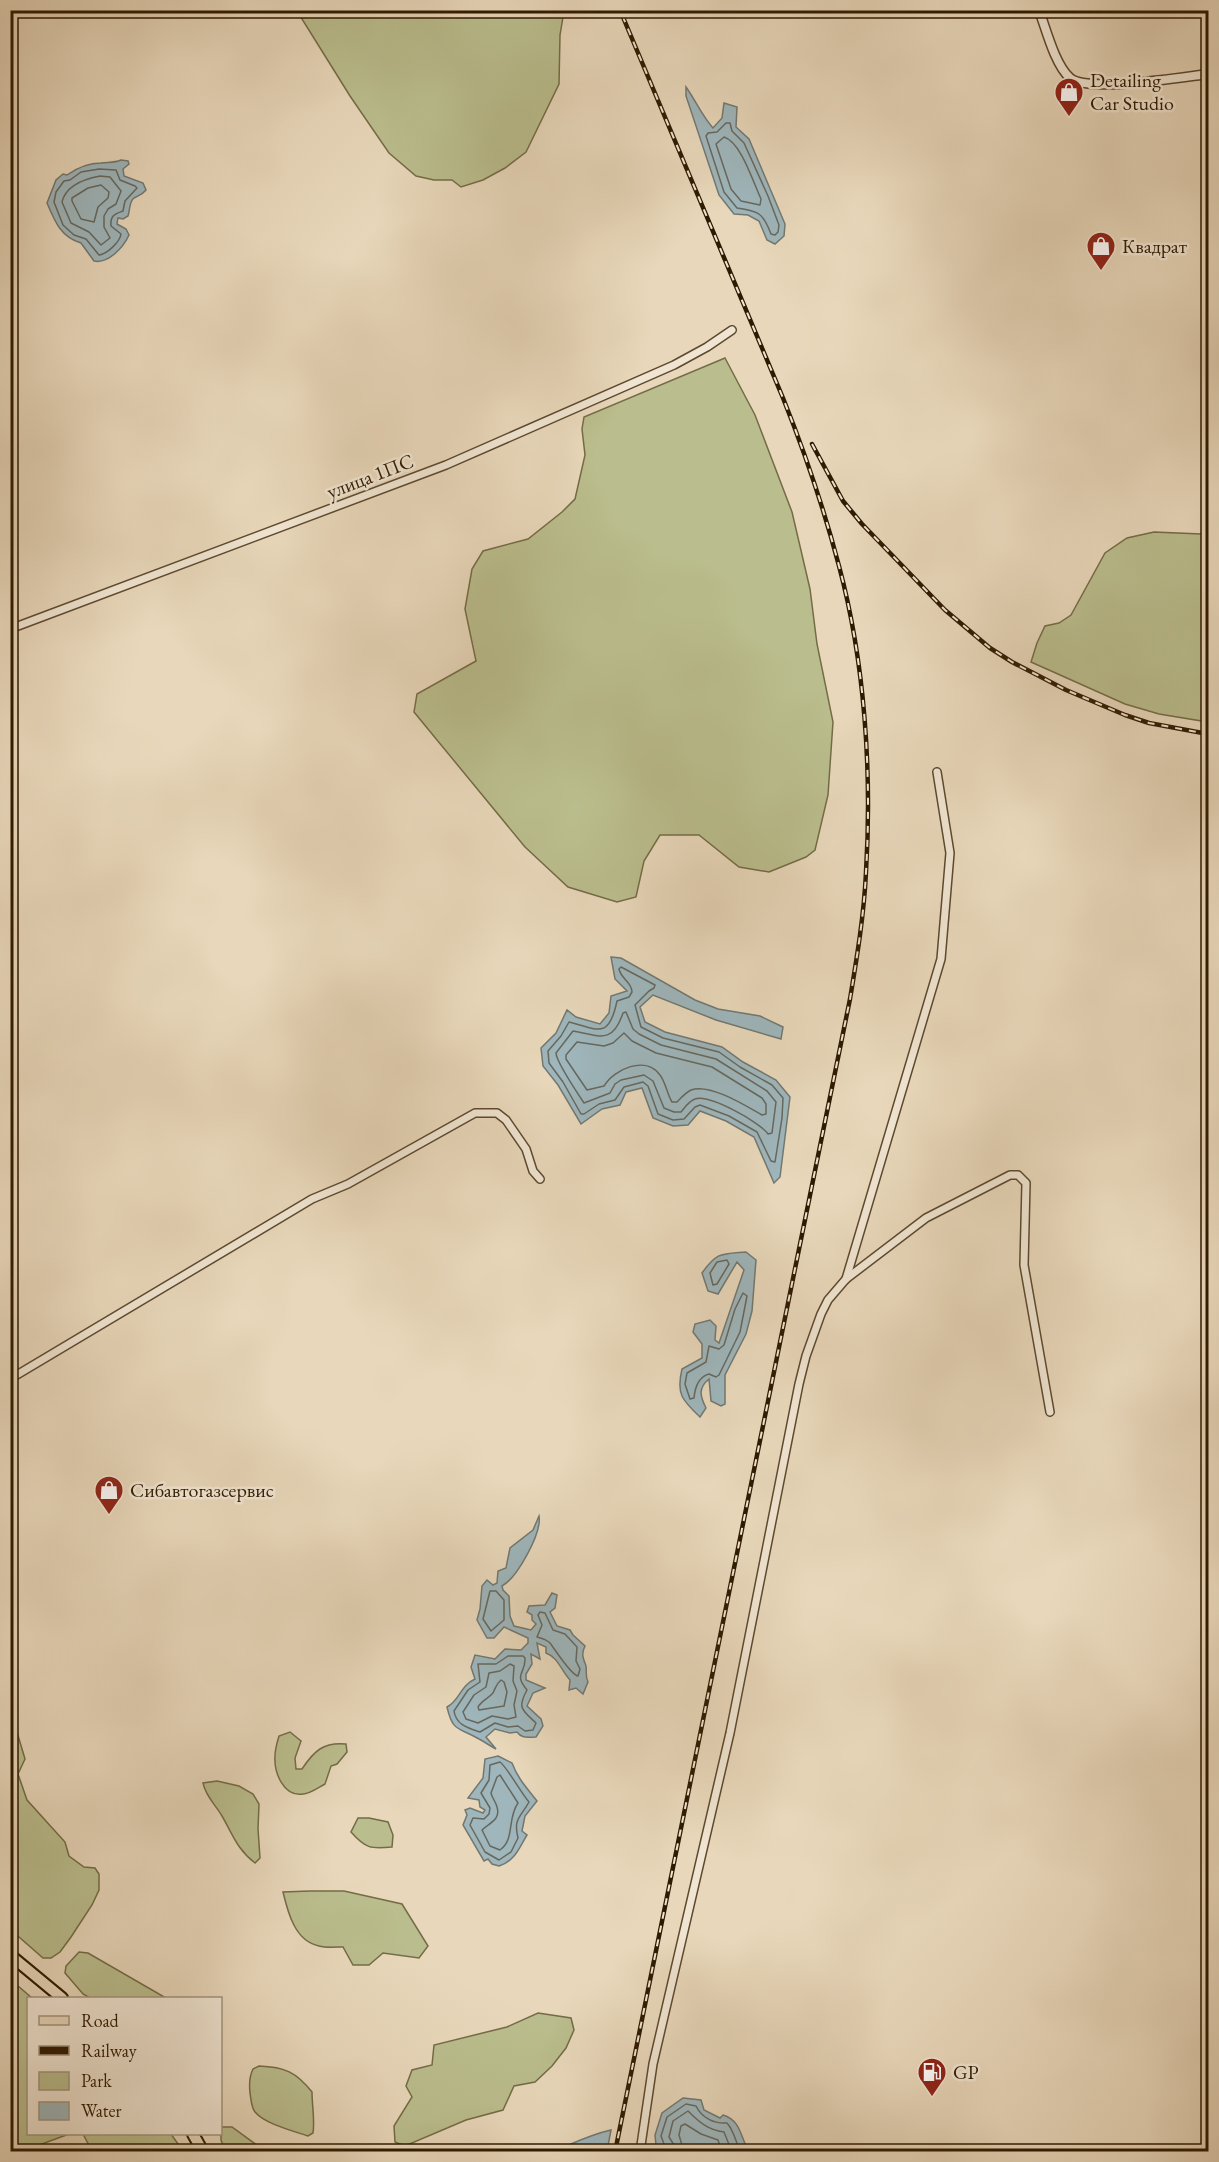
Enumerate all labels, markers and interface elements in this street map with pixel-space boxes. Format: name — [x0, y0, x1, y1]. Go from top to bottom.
place label: Detailing Car Studio — [1090, 67, 1174, 116]
shop icon: Detailing Car Studio — [1053, 76, 1085, 118]
shop icon: Квадрат — [1085, 230, 1117, 272]
place label: Квадрат — [1122, 233, 1187, 259]
street label: улица 1ПС — [323, 448, 417, 504]
shop icon: Сибавтогазсервис — [93, 1474, 125, 1516]
place label: Сибавтогазсервис — [130, 1477, 274, 1503]
legend — [27, 1997, 222, 2135]
text: Road — [81, 2009, 120, 2032]
text: Railway — [81, 2039, 137, 2062]
fuel station icon: GP — [916, 2056, 948, 2098]
place label: GP — [953, 2059, 979, 2085]
text: Park — [81, 2069, 112, 2092]
text: Water — [81, 2099, 122, 2122]

